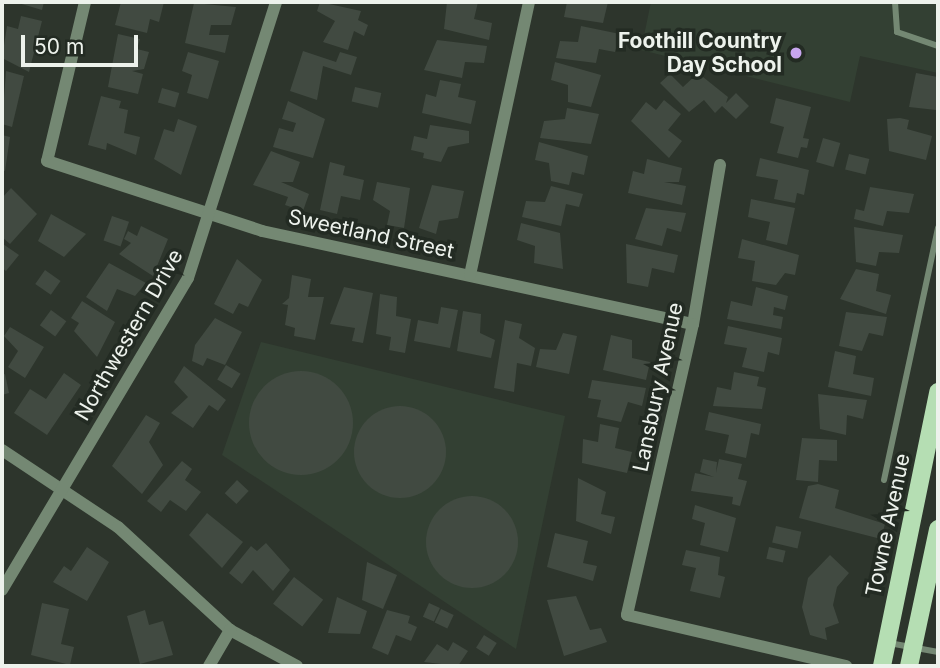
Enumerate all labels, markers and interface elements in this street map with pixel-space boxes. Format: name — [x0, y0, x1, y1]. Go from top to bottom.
scale bar — [24, 21, 142, 65]
place label: Foothill Country Day School — [618, 28, 782, 78]
text: 50 m — [34, 34, 84, 59]
marker: Foothill Country Day School — [788, 45, 804, 61]
street label: Sweetland Street — [286, 204, 456, 264]
street label: Northwestern Drive — [70, 245, 188, 425]
street label: Lansbury Avenue — [628, 300, 688, 474]
street label: Towne Avenue — [861, 451, 915, 599]

